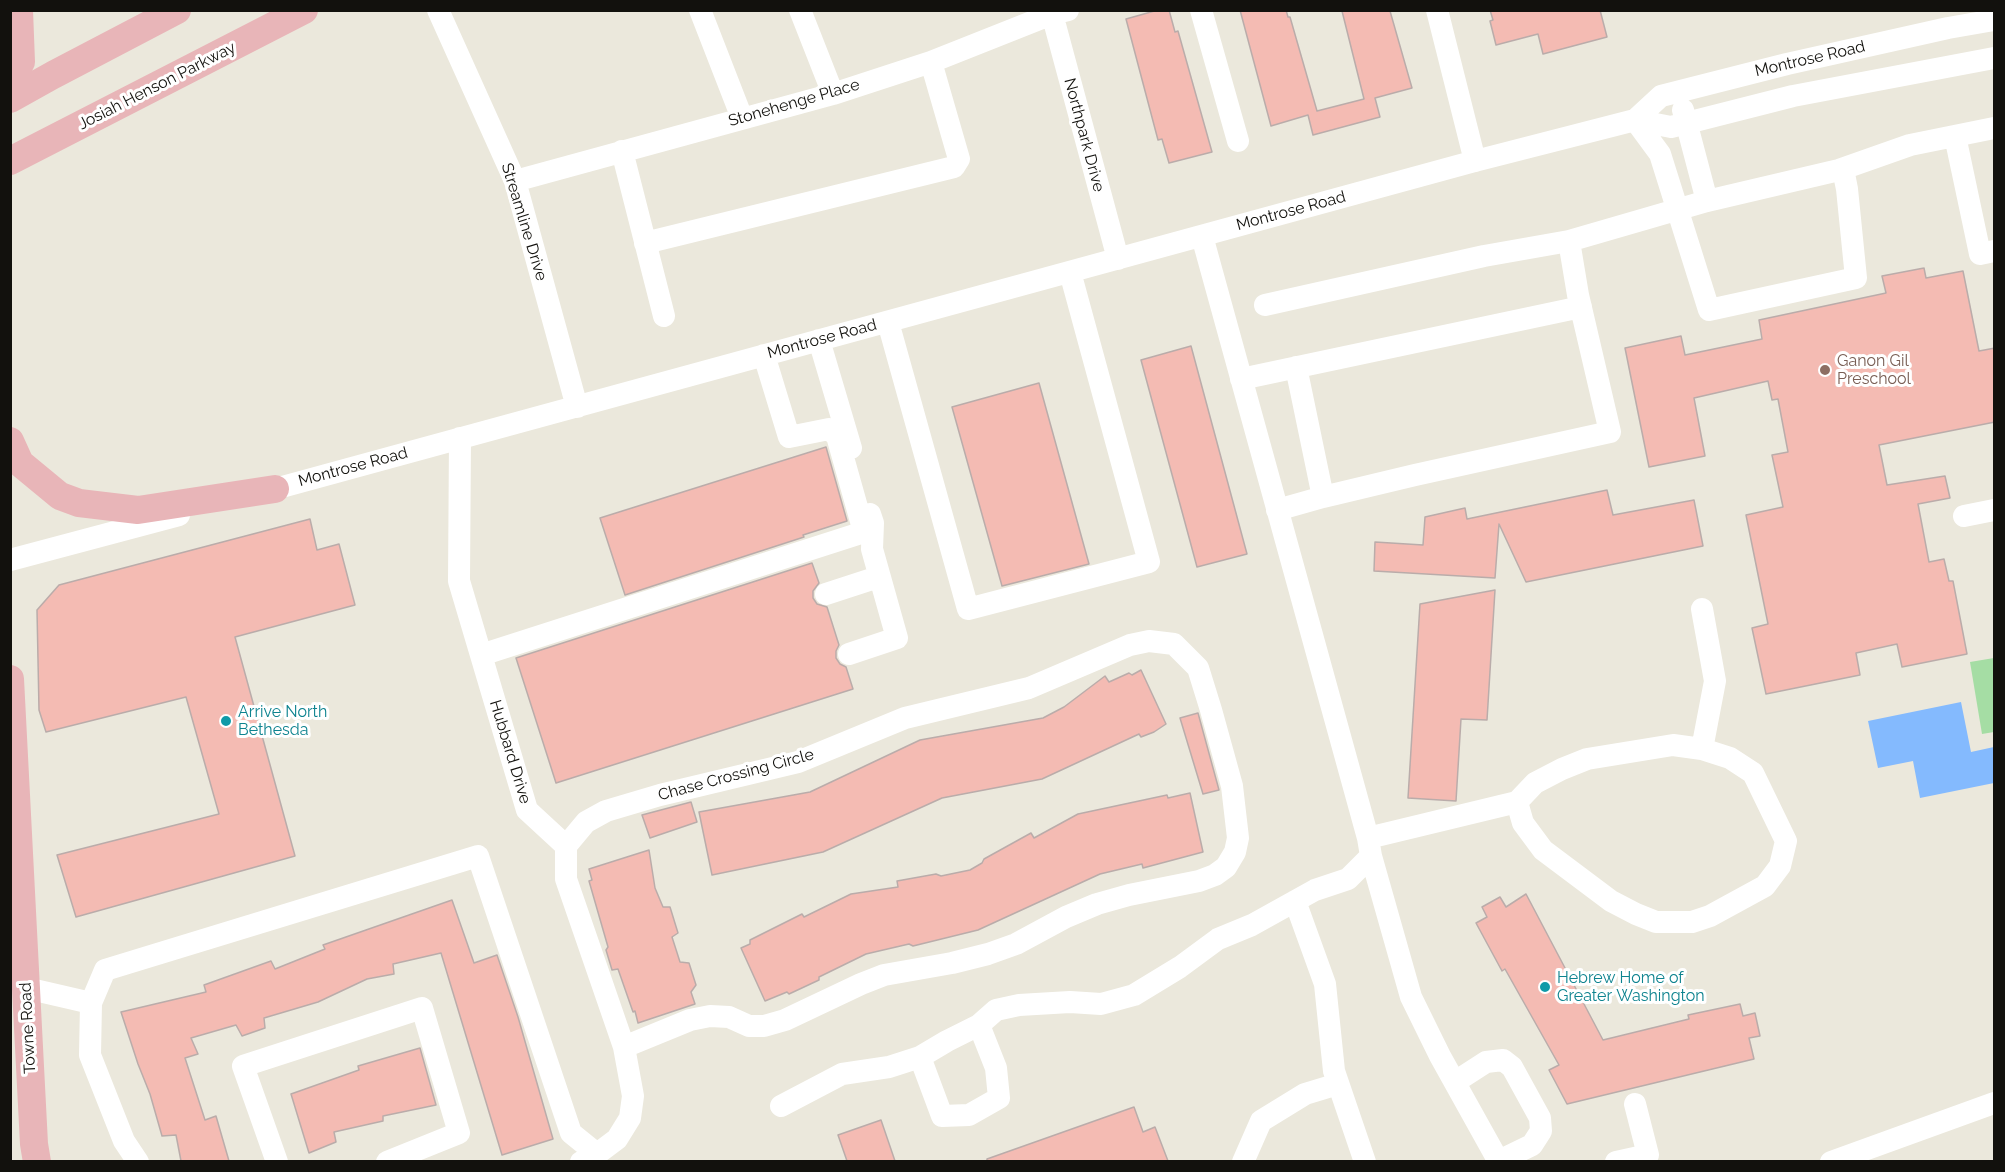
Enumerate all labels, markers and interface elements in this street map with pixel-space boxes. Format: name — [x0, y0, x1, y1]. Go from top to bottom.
street label: Montrose Road — [1753, 37, 1867, 81]
street label: Josiah Henson Parkway — [75, 38, 239, 134]
street label: Stonehenge Place — [726, 75, 862, 131]
street label: Northpark Drive — [1060, 76, 1108, 194]
street label: Streamline Drive — [497, 161, 551, 283]
street label: Montrose Road — [1234, 187, 1348, 235]
street label: Montrose Road — [765, 315, 879, 363]
place label: Ganon Gil Preschool — [1837, 351, 1911, 389]
marker: Ganon Gil Preschool — [1818, 363, 1832, 377]
street label: Montrose Road — [296, 443, 410, 491]
street label: Hubbard Drive — [485, 698, 535, 806]
place label: Arrive North Bethesda — [238, 702, 327, 740]
marker: Arrive North Bethesda — [219, 714, 233, 728]
street label: Chase Crossing Circle — [656, 745, 816, 805]
place label: Hebrew Home of Greater Washington — [1557, 968, 1705, 1006]
marker: Hebrew Home of Greater Washington — [1538, 980, 1552, 994]
street label: Towne Road — [16, 982, 40, 1074]

